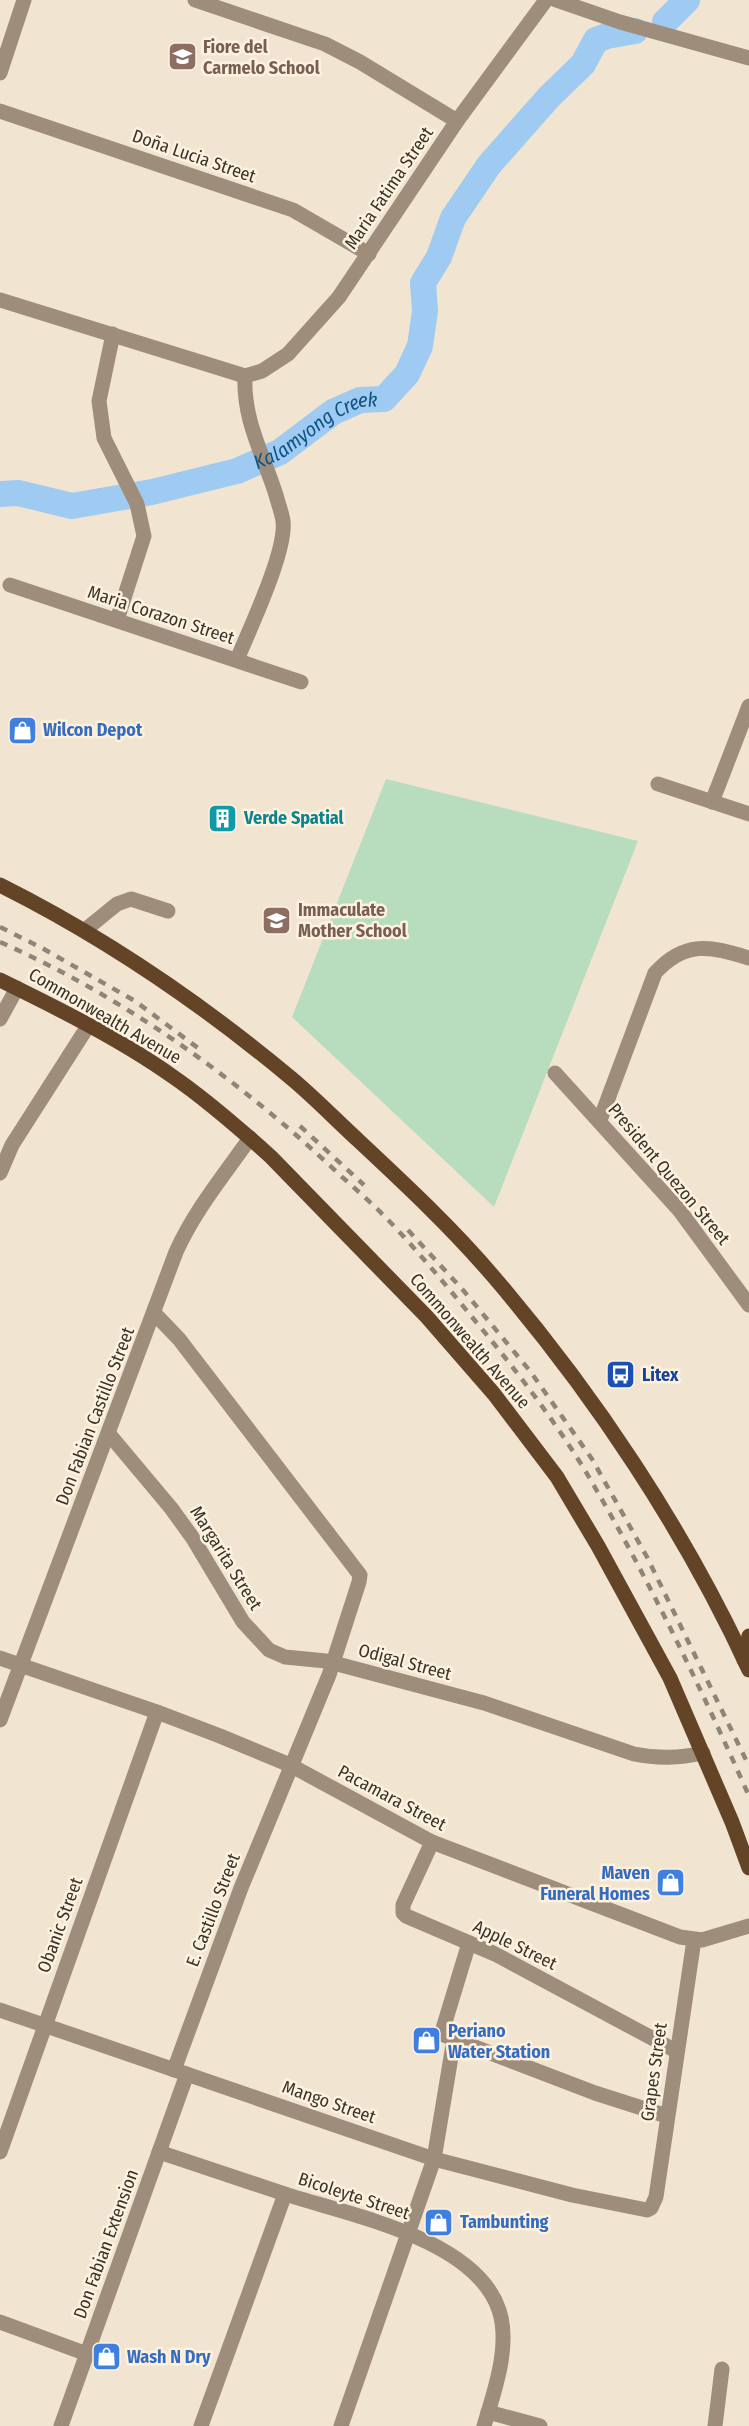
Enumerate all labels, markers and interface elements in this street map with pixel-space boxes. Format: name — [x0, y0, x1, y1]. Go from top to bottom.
place label: Fiore del Carmelo School — [203, 36, 320, 79]
school or university icon: Fiore del Carmelo School — [166, 41, 198, 73]
street label: Maria Fatima Street — [340, 123, 438, 253]
street label: Doña Lucia Street — [129, 125, 259, 187]
water label: Kalamyong Creek — [250, 387, 378, 474]
street label: Maria Corazon Street — [85, 581, 237, 649]
shop icon: Wilcon Depot — [6, 714, 38, 746]
place label: Wilcon Depot — [43, 719, 143, 741]
building icon: Verde Spatial — [207, 802, 239, 834]
place label: Verde Spatial — [243, 807, 344, 829]
place label: Immaculate Mother School — [298, 899, 407, 942]
school or university icon: Immaculate Mother School — [261, 904, 293, 936]
street label: Commonwealth Avenue — [25, 963, 185, 1069]
street label: President Quezon Street — [603, 1099, 735, 1249]
street label: Commonwealth Avenue — [405, 1269, 535, 1413]
street label: Don Fabian Castillo Street — [51, 1324, 139, 1508]
bus stop icon: Litex — [605, 1359, 637, 1391]
place label: Litex — [642, 1364, 679, 1386]
street label: Margarita Street — [185, 1502, 267, 1614]
street label: Odigal Street — [356, 1639, 454, 1685]
street label: Pacamara Street — [334, 1760, 450, 1836]
street label: E. Castillo Street — [181, 1850, 245, 1970]
place label: Maven Funeral Homes — [540, 1862, 650, 1905]
shop icon: Maven Funeral Homes — [655, 1867, 687, 1899]
street label: Obanic Street — [33, 1874, 87, 1976]
street label: Apple Street — [469, 1915, 561, 1975]
place label: Periano Water Station — [448, 2020, 550, 2063]
street label: Grapes Street — [636, 2021, 672, 2123]
shop icon: Periano Water Station — [411, 2025, 443, 2057]
street label: Mango Street — [279, 2076, 379, 2128]
street label: Don Fabian Extension — [69, 2166, 143, 2322]
street label: Bicoleyte Street — [296, 2168, 413, 2224]
shop icon: Tambunting — [423, 2206, 455, 2238]
place label: Tambunting — [460, 2211, 549, 2233]
shop icon: Wash N Dry — [90, 2341, 122, 2373]
place label: Wash N Dry — [127, 2346, 211, 2368]

